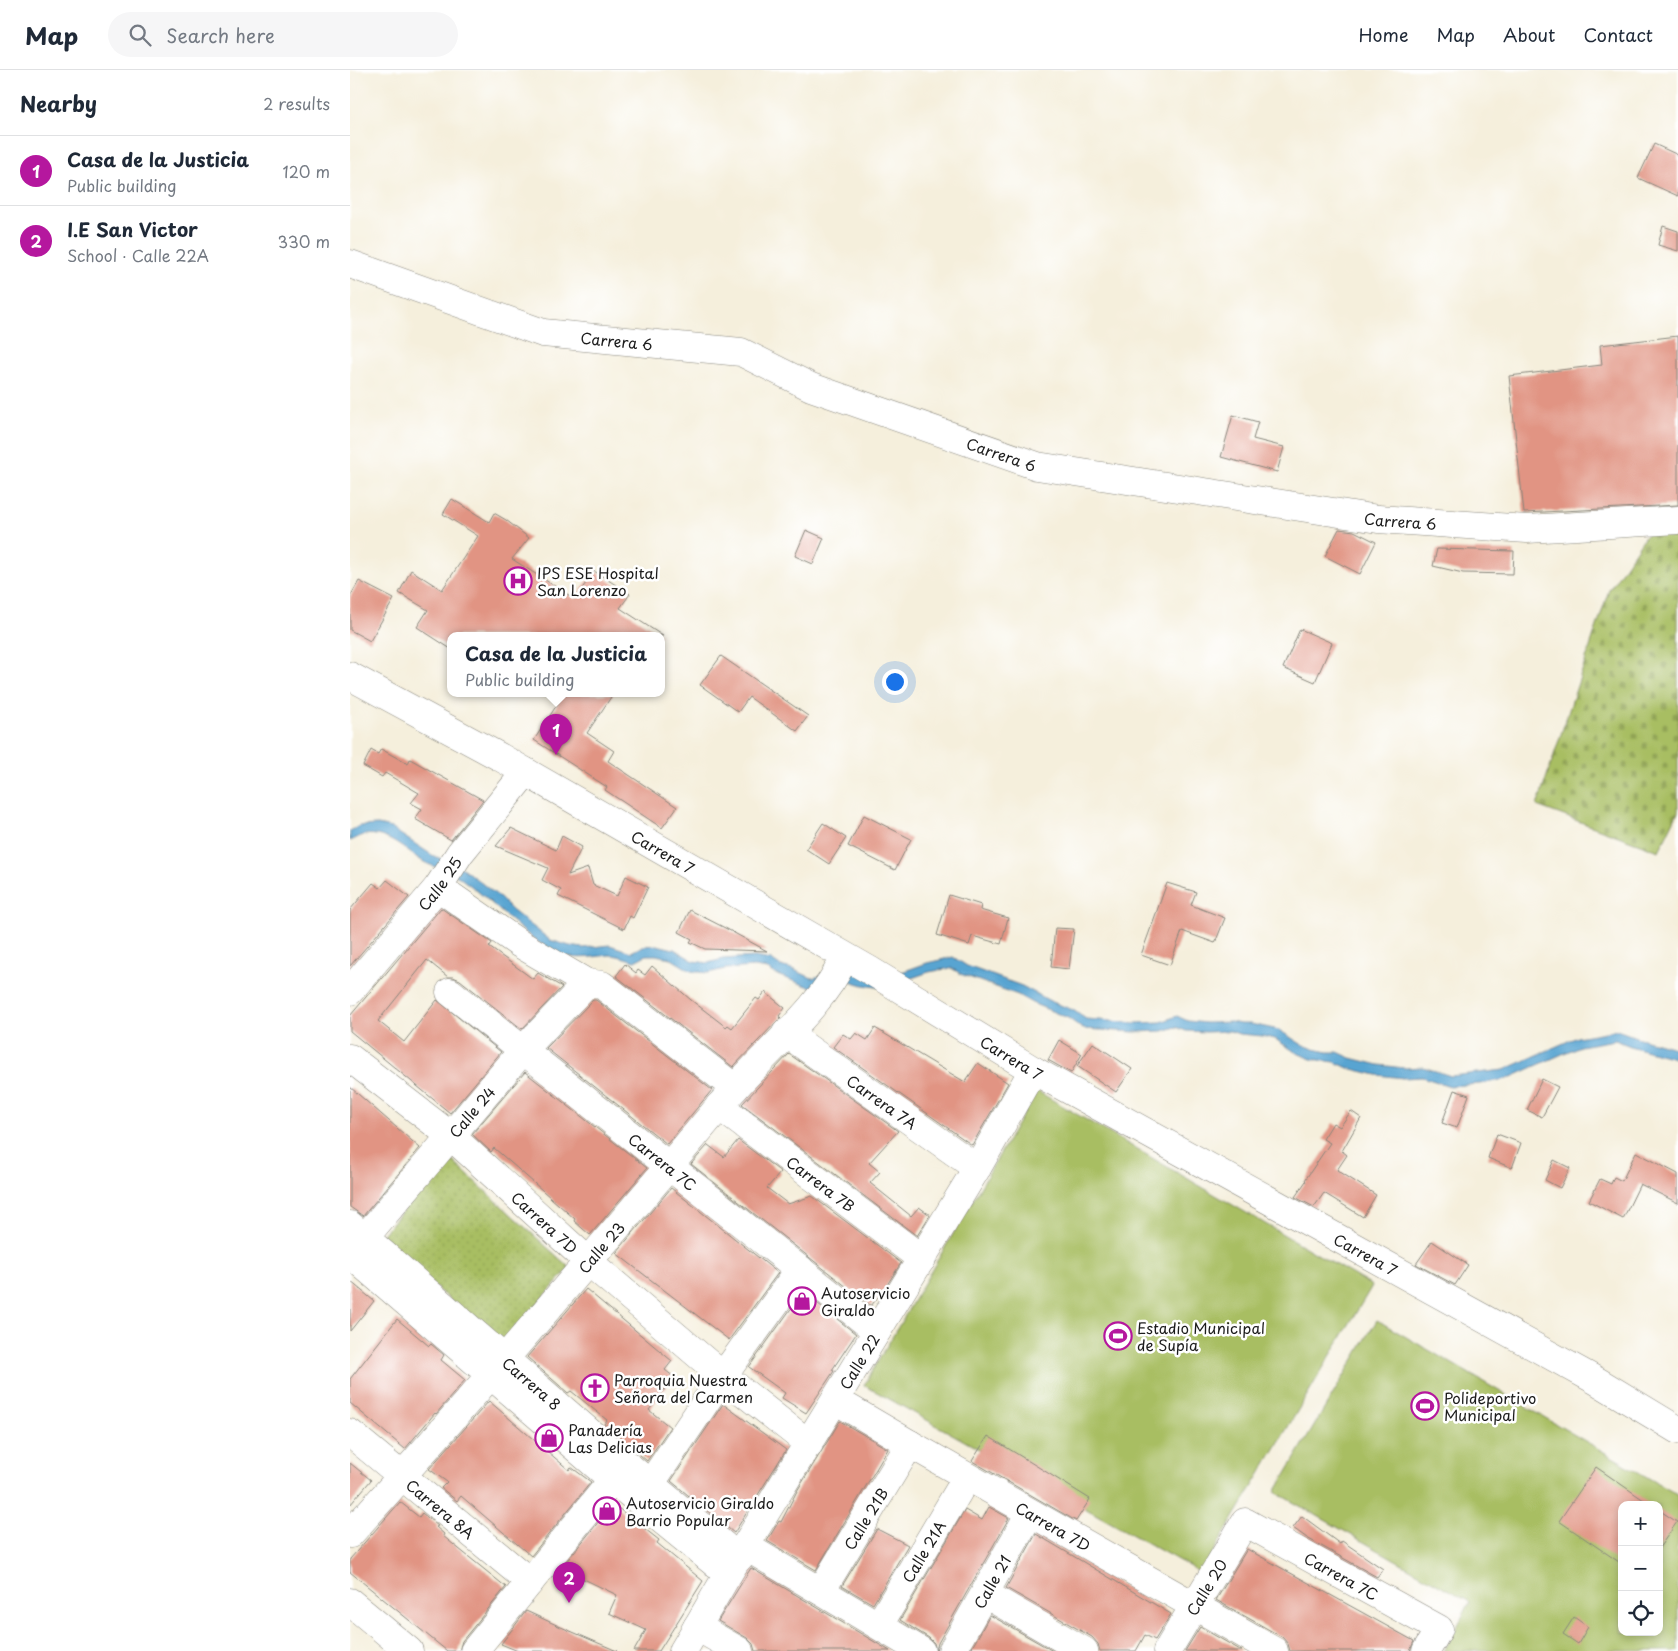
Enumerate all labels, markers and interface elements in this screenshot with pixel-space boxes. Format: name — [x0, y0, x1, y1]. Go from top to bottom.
search box — [108, 12, 458, 57]
text: Map — [25, 17, 78, 53]
icon: search — [126, 21, 154, 49]
text: Search here — [166, 21, 275, 49]
text: Home — [1358, 21, 1408, 48]
text: Map — [1436, 21, 1475, 48]
text: About — [1503, 21, 1555, 48]
text: Contact — [1583, 21, 1653, 48]
text: Nearby — [20, 87, 97, 119]
text: 2 results — [263, 91, 330, 115]
text: Casa de la Justicia — [67, 145, 249, 173]
text: 1 — [32, 159, 40, 183]
text: 120 m — [283, 159, 330, 183]
text: Public building — [67, 173, 177, 197]
text: I.E San Victor — [67, 215, 198, 243]
text: 2 — [30, 229, 42, 253]
text: 330 m — [277, 229, 330, 253]
text: School · Calle 22A — [67, 243, 209, 267]
street label: Carrera 6 — [580, 325, 654, 355]
street label: Carrera 6 — [964, 431, 1040, 476]
street label: Carrera 6 — [1363, 506, 1437, 534]
place label: IPS ESE Hospital San Lorenzo — [537, 561, 659, 601]
hospital icon: IPS ESE Hospital San Lorenzo — [503, 566, 533, 596]
popup — [447, 632, 665, 697]
text: Casa de la Justicia — [465, 639, 647, 667]
text: Public building — [465, 667, 574, 691]
your location — [882, 669, 908, 695]
pin: 1 — [540, 714, 572, 755]
street label: Carrera 7 — [627, 824, 700, 879]
street label: Calle 25 — [412, 852, 467, 915]
street label: Carrera 7 — [976, 1029, 1048, 1085]
street label: Carrera 7A — [843, 1068, 922, 1134]
street label: Calle 24 — [443, 1080, 500, 1142]
street label: Carrera 7C — [624, 1127, 702, 1195]
street label: Carrera 7B — [782, 1150, 860, 1217]
street label: Carrera 7D — [507, 1185, 583, 1258]
street label: Calle 23 — [572, 1216, 629, 1278]
street label: Carrera 7 — [1330, 1227, 1403, 1281]
place label: Autoservicio Giraldo — [821, 1281, 910, 1321]
shop icon: Autoservicio Giraldo — [787, 1286, 817, 1316]
place label: Estadio Municipal de Supía — [1137, 1316, 1265, 1356]
sports icon: Estadio Municipal de Supía — [1103, 1321, 1133, 1351]
street label: Calle 22 — [833, 1329, 884, 1393]
street label: Carrera 8 — [498, 1351, 567, 1415]
place label: Parroquia Nuestra Señora del Carmen — [614, 1368, 753, 1408]
church icon: Parroquia Nuestra Señora del Carmen — [580, 1373, 610, 1403]
place label: Polideportivo Municipal — [1444, 1386, 1536, 1426]
sports icon: Polideportivo Municipal — [1410, 1391, 1440, 1421]
place label: Panadería Las Delicias — [568, 1418, 652, 1458]
shop icon: Panadería Las Delicias — [534, 1423, 564, 1453]
street label: Carrera 8A — [402, 1473, 480, 1544]
street label: Calle 21B — [837, 1483, 893, 1554]
place label: Autoservicio Giraldo Barrio Popular — [626, 1491, 774, 1531]
street label: Carrera 7D — [1012, 1495, 1095, 1556]
shop icon: Autoservicio Giraldo Barrio Popular — [592, 1496, 622, 1526]
map controls — [1618, 1501, 1663, 1636]
button: + — [1618, 1501, 1663, 1546]
street label: Calle 21A — [895, 1515, 951, 1587]
street label: Carrera 7C — [1300, 1545, 1383, 1605]
button: − — [1618, 1546, 1663, 1591]
street label: Calle 21 — [967, 1550, 1016, 1613]
street label: Calle 20 — [1180, 1554, 1232, 1620]
pin: 2 — [553, 1562, 585, 1603]
button: locate — [1618, 1591, 1663, 1636]

